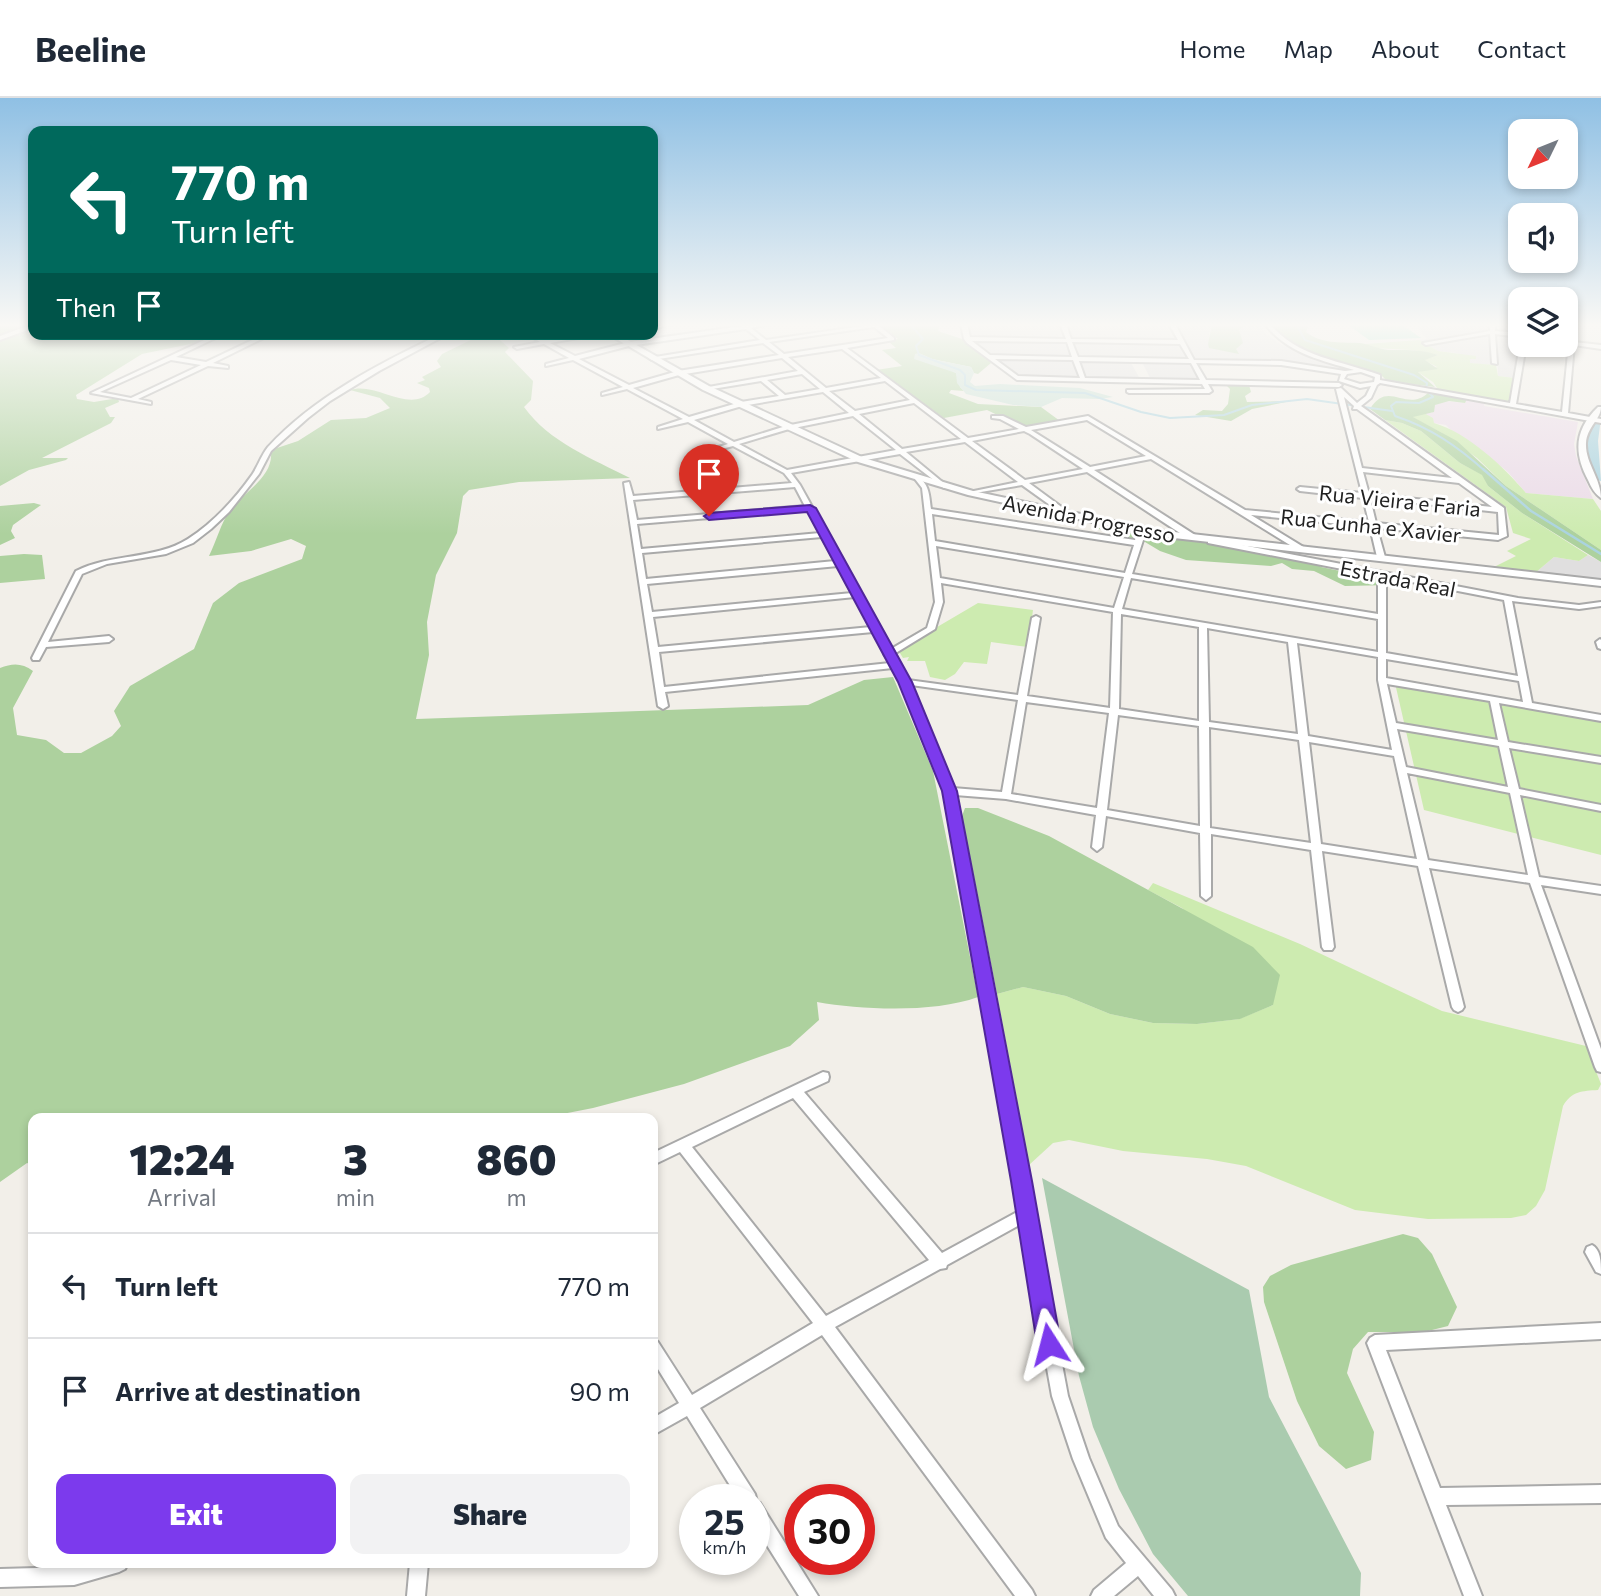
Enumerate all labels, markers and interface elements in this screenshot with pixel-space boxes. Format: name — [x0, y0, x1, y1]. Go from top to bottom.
text: Beeline — [35, 28, 146, 69]
text: Home — [1180, 34, 1246, 63]
text: Map — [1284, 34, 1333, 63]
text: About — [1371, 34, 1439, 63]
text: Contact — [1477, 34, 1566, 63]
north arrow — [1508, 119, 1578, 189]
map controls — [1508, 119, 1578, 357]
text: 770 m — [171, 150, 309, 210]
icon: left — [56, 154, 147, 245]
button: sound — [1508, 203, 1578, 273]
text: Turn left — [171, 210, 295, 250]
icon: arrive — [130, 287, 168, 325]
button: layers — [1508, 287, 1578, 357]
text: Then — [56, 291, 116, 322]
pin — [679, 444, 739, 516]
icon: arrive — [690, 455, 728, 493]
street label: Rua Vieira e Faria — [1318, 479, 1482, 521]
street label: Avenida Progresso — [1000, 489, 1178, 547]
street label: Rua Cunha e Xavier — [1279, 503, 1463, 547]
street label: Estrada Real — [1338, 555, 1458, 601]
text: 12:24 — [129, 1132, 235, 1184]
text: 3 — [343, 1132, 368, 1184]
text: 860 — [476, 1132, 557, 1184]
text: Arrival — [147, 1183, 217, 1211]
text: min — [336, 1183, 375, 1211]
text: m — [506, 1183, 527, 1211]
icon: left — [56, 1267, 94, 1305]
text: Turn left — [115, 1270, 218, 1301]
text: 770 m — [558, 1270, 630, 1301]
position arrow — [1012, 1307, 1086, 1381]
icon: arrive — [56, 1372, 94, 1410]
text: Arrive at destination — [115, 1375, 361, 1406]
text: 90 m — [570, 1375, 630, 1406]
button: Exit — [56, 1474, 336, 1554]
button: Share — [350, 1474, 630, 1554]
speed limit sign: 30 — [784, 1484, 875, 1575]
text: 25 — [704, 1499, 745, 1542]
text: km/h — [703, 1536, 746, 1558]

